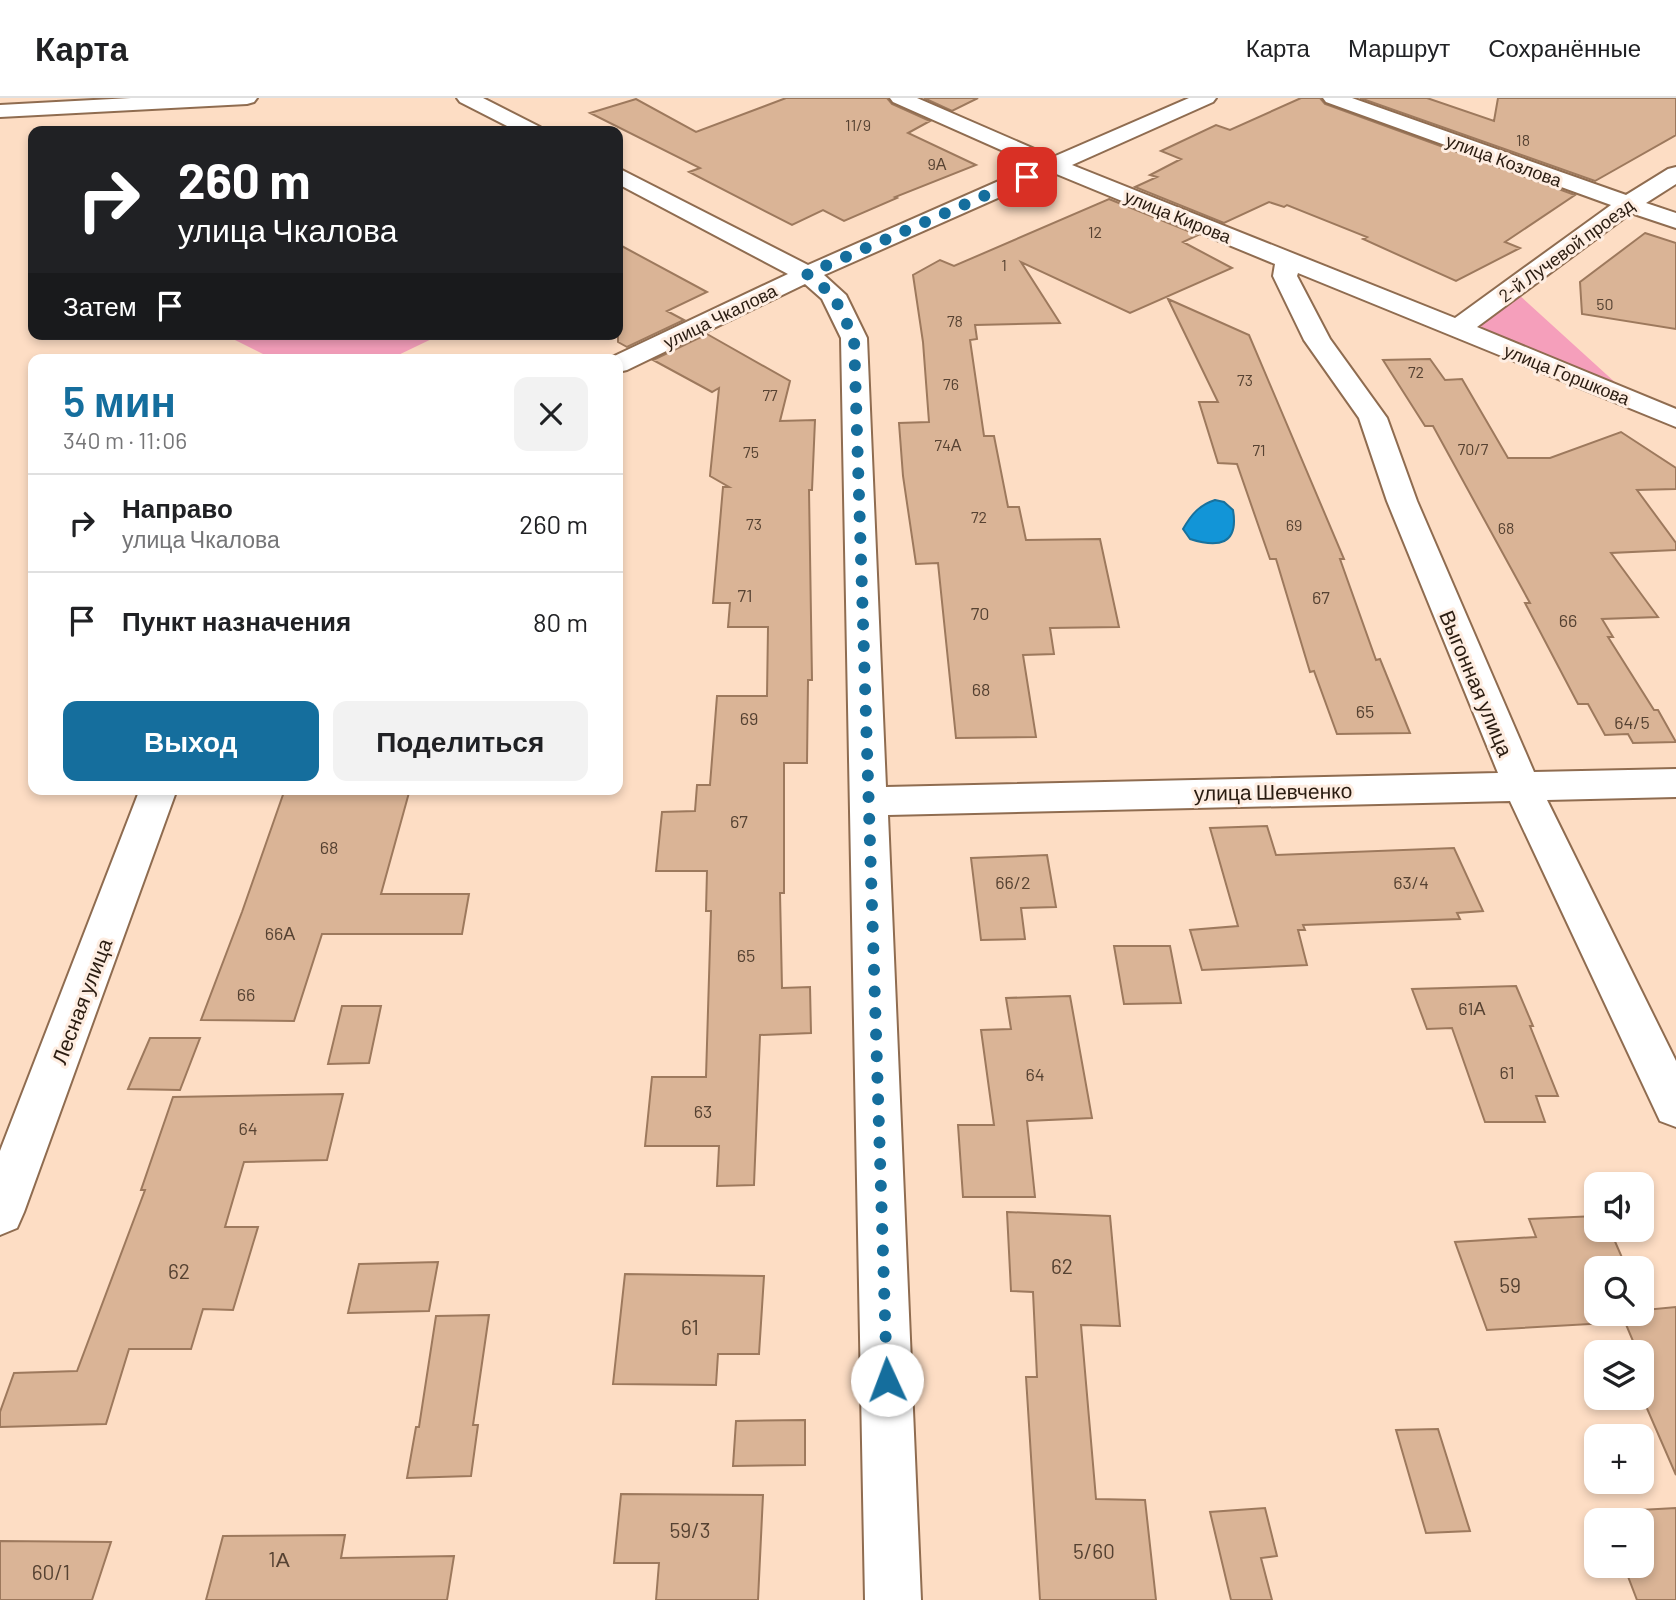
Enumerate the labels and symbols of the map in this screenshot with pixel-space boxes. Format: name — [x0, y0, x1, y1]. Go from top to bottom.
house number: 11/9 — [845, 115, 871, 134]
street label: улица Козлова — [1443, 129, 1566, 191]
house number: 18 — [1516, 130, 1530, 149]
pin — [997, 147, 1057, 207]
house number: 9А — [927, 154, 947, 173]
street label: улица Кирова — [1121, 185, 1235, 248]
street label: 2-й Лучевой проезд — [1494, 193, 1638, 306]
house number: 12 — [1088, 222, 1102, 241]
house number: 1 — [1001, 255, 1007, 274]
street label: улица Чкалова — [660, 279, 781, 353]
house number: 50 — [1596, 294, 1614, 313]
house number: 78 — [947, 311, 963, 330]
street label: улица Горшкова — [1501, 339, 1634, 410]
house number: 72 — [1408, 362, 1424, 381]
house number: 73 — [1237, 370, 1253, 389]
house number: 76 — [943, 374, 959, 393]
house number: 77 — [762, 385, 778, 404]
house number: 74А — [934, 435, 962, 454]
house number: 70/7 — [1458, 439, 1489, 458]
house number: 71 — [1252, 440, 1266, 459]
house number: 75 — [743, 442, 759, 461]
house number: 72 — [971, 507, 987, 526]
house number: 73 — [746, 514, 762, 533]
house number: 69 — [1286, 515, 1302, 534]
house number: 68 — [1498, 518, 1514, 537]
house number: 71 — [738, 584, 752, 606]
house number: 67 — [1312, 586, 1330, 608]
house number: 70 — [971, 602, 989, 624]
street label: Выгонная улица — [1435, 606, 1519, 760]
house number: 66 — [1559, 609, 1577, 631]
house number: 68 — [972, 678, 990, 700]
house number: 65 — [1356, 700, 1374, 722]
house number: 69 — [740, 707, 758, 729]
house number: 64/5 — [1614, 711, 1650, 733]
street label: улица Шевченко — [1194, 777, 1352, 805]
house number: 67 — [730, 810, 748, 832]
house number: 68 — [320, 836, 338, 858]
house number: 66/2 — [995, 871, 1031, 893]
house number: 63/4 — [1393, 871, 1429, 893]
house number: 66А — [265, 922, 295, 944]
street label: Лесная улица — [46, 934, 117, 1067]
house number: 65 — [737, 944, 755, 966]
house number: 66 — [237, 983, 255, 1005]
house number: 61А — [1458, 997, 1486, 1019]
house number: 61 — [1499, 1061, 1515, 1083]
house number: 64 — [1025, 1063, 1045, 1085]
house number: 63 — [694, 1100, 712, 1122]
house number: 64 — [238, 1117, 258, 1139]
house number: 62 — [1051, 1253, 1073, 1278]
house number: 62 — [168, 1258, 190, 1283]
house number: 59 — [1499, 1272, 1521, 1297]
house number: 61 — [681, 1314, 699, 1339]
position arrow — [850, 1343, 924, 1417]
house number: 59/3 — [670, 1517, 710, 1542]
house number: 5/60 — [1073, 1538, 1115, 1563]
house number: 1А — [268, 1546, 290, 1571]
house number: 60/1 — [32, 1559, 70, 1584]

